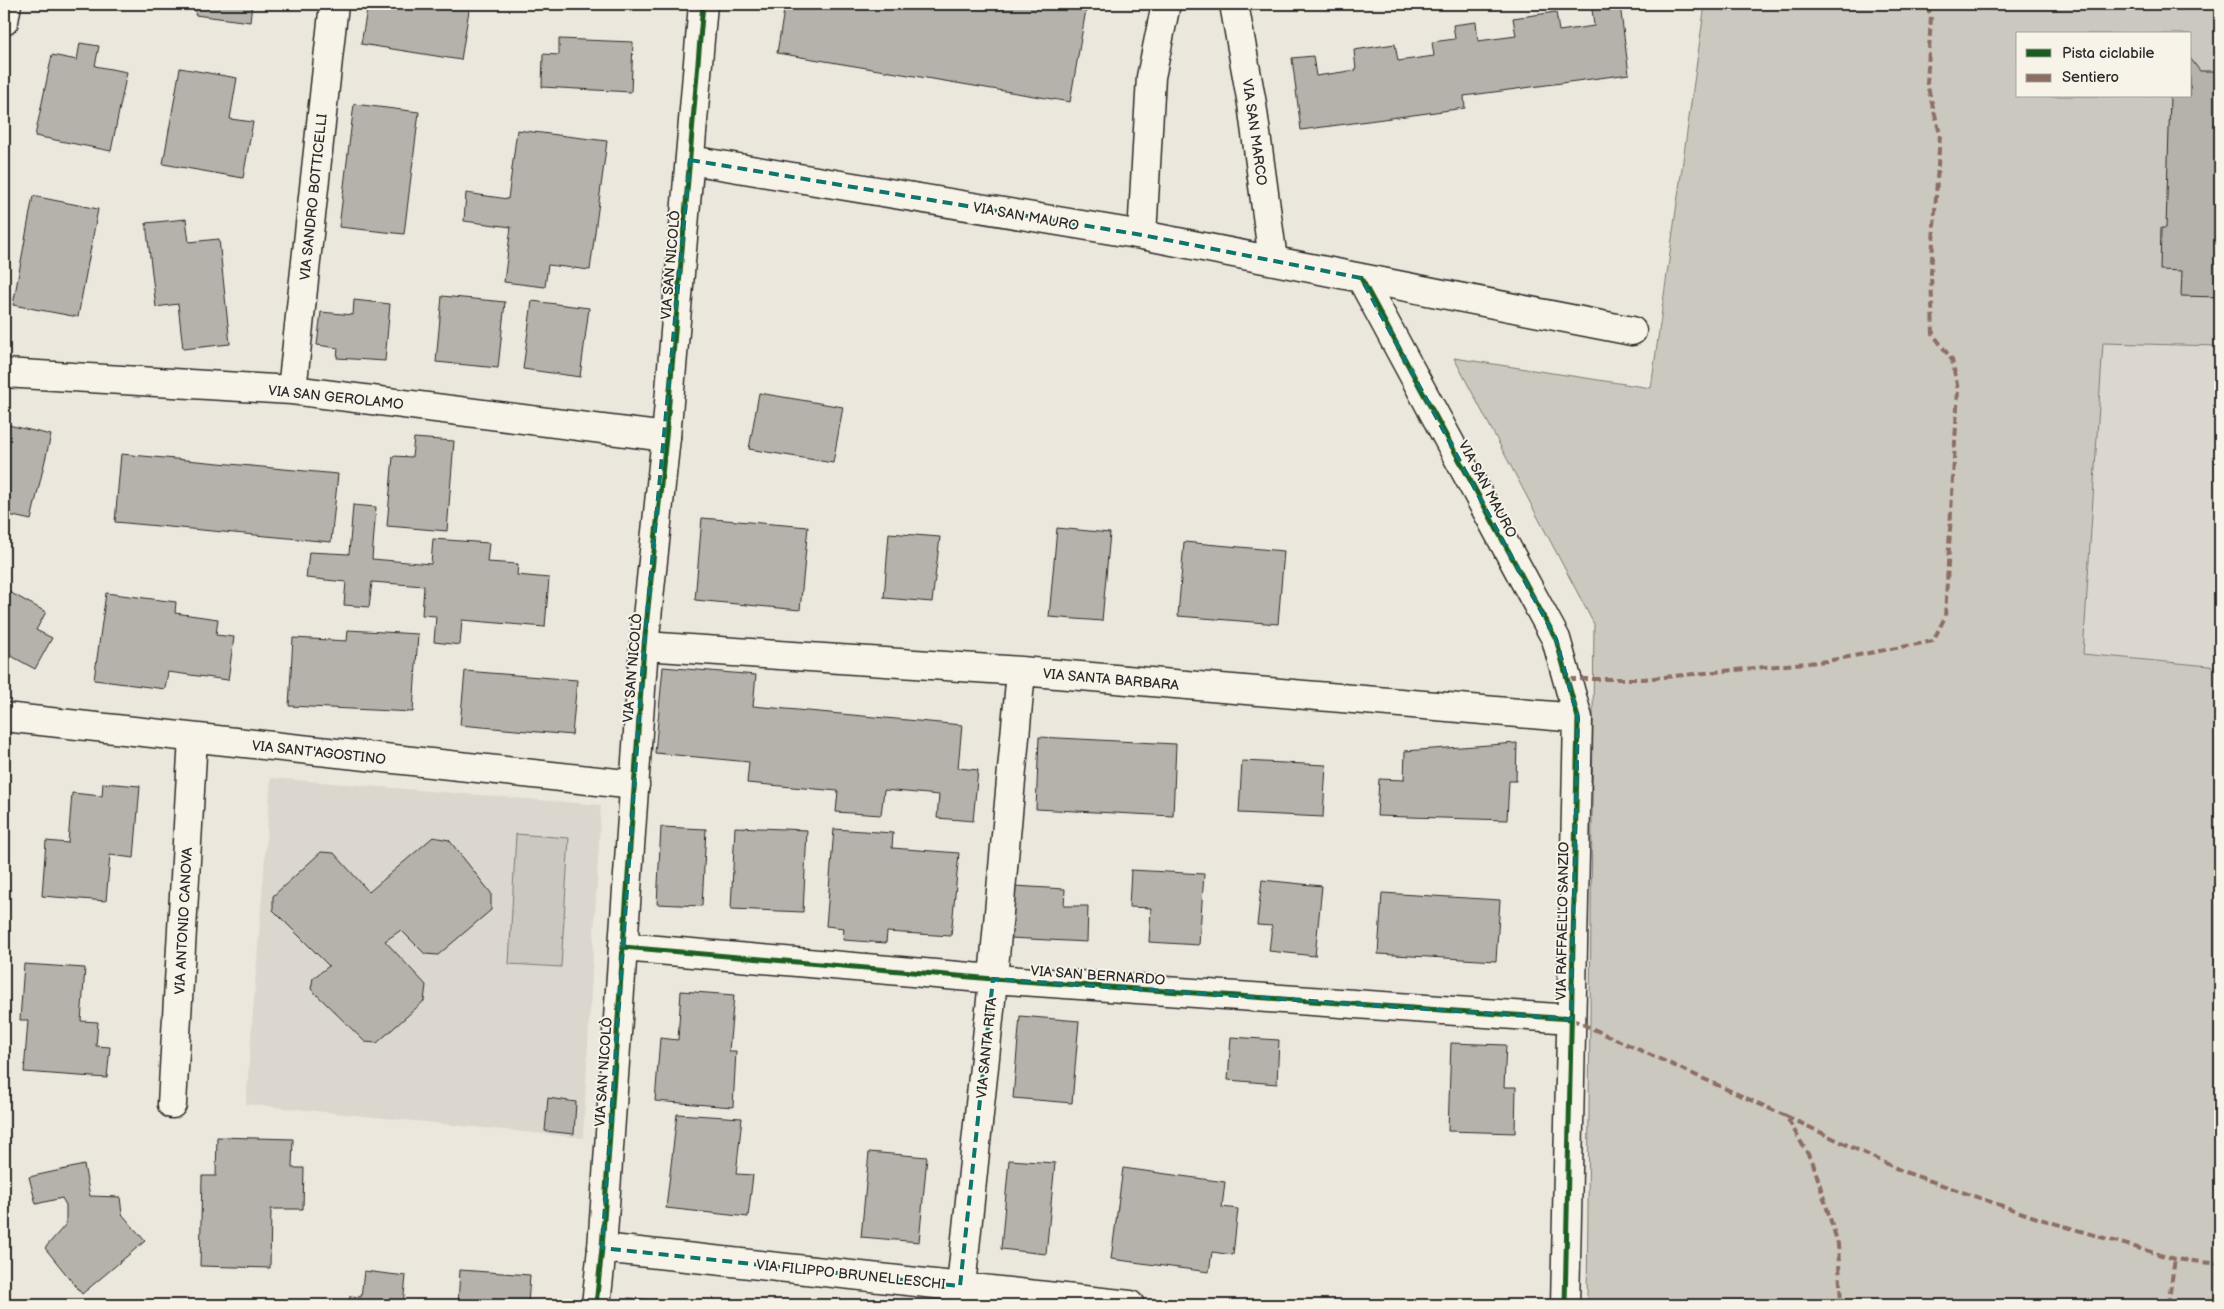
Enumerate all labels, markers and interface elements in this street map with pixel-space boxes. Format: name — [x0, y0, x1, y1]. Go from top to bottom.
legend — [2016, 32, 2192, 98]
text: Pista ciclabile — [2062, 44, 2154, 63]
text: Sentiero — [2062, 68, 2119, 87]
street label: VIA SAN MARCO — [1239, 78, 1270, 187]
street label: VIA SANDRO BOTTICELLI — [296, 113, 331, 281]
street label: VIA SAN MAURO — [971, 199, 1081, 234]
street label: VIA SAN NICOLÒ — [656, 210, 684, 320]
street label: VIA SAN GEROLAMO — [267, 382, 405, 413]
street label: VIA SAN MAURO — [1455, 438, 1520, 541]
street label: VIA SAN NICOLÒ — [618, 613, 646, 723]
street label: VIA SANTA BARBARA — [1042, 665, 1180, 694]
street label: VIA SANT'AGOSTINO — [251, 737, 387, 768]
street label: VIA RAFFAELLO SANZIO — [1553, 841, 1572, 1000]
street label: VIA ANTONIO CANOVA — [171, 847, 196, 995]
street label: VIA SAN BERNARDO — [1030, 962, 1166, 989]
street label: VIA SANTA RITA — [973, 996, 1000, 1100]
street label: VIA SAN NICOLÒ — [590, 1017, 616, 1127]
street label: VIA FILIPPO BRUNELLESCHI — [755, 1256, 946, 1293]

